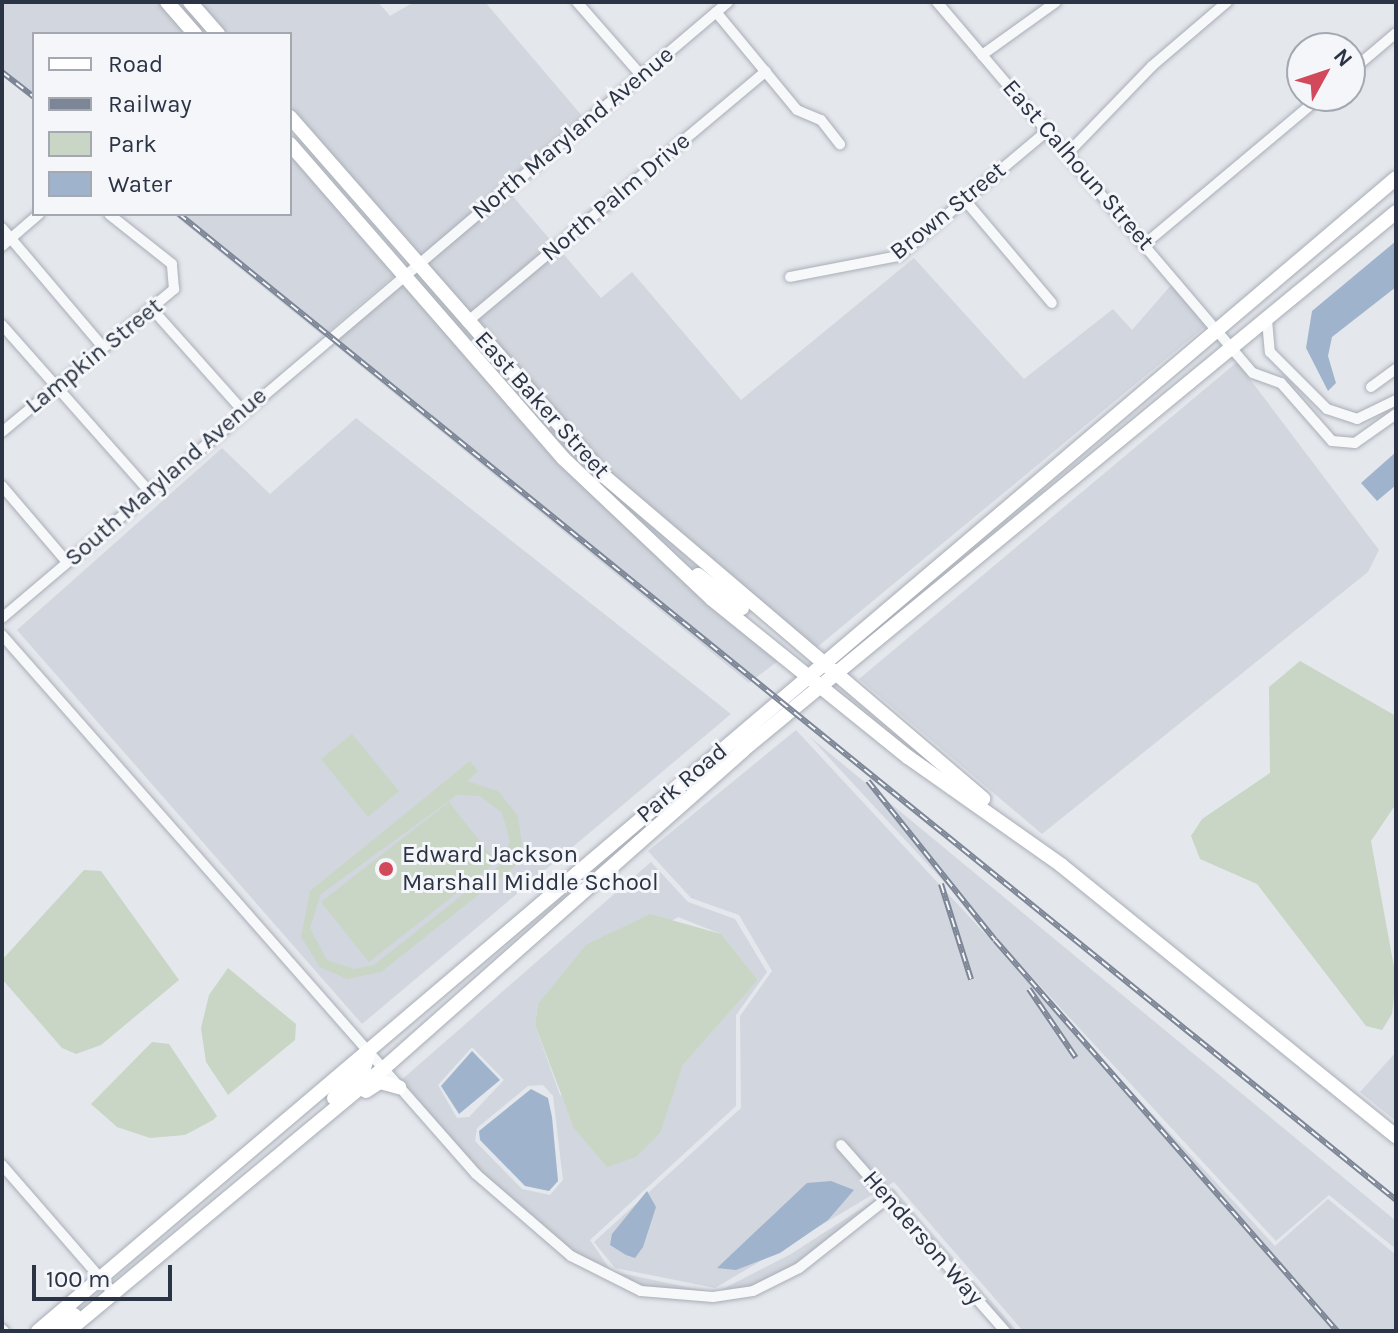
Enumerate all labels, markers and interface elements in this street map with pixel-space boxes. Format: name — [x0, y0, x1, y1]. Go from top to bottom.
legend — [32, 32, 292, 216]
north arrow — [1286, 32, 1366, 112]
street label: North Maryland Avenue — [466, 40, 680, 226]
text: N — [1328, 43, 1358, 72]
text: Road — [108, 50, 163, 78]
street label: East Calhoun Street — [996, 74, 1160, 256]
text: Railway — [108, 90, 192, 118]
street label: North Palm Drive — [536, 127, 696, 267]
text: Park — [108, 130, 157, 158]
street label: Brown Street — [884, 156, 1012, 266]
text: Water — [108, 170, 172, 198]
street label: Lampkin Street — [20, 292, 168, 420]
street label: East Baker Street — [468, 325, 616, 485]
street label: South Maryland Avenue — [59, 381, 273, 573]
street label: Park Road — [631, 737, 733, 829]
place label: Edward Jackson Marshall Middle School — [402, 841, 659, 897]
marker: Edward Jackson Marshall Middle School — [377, 860, 395, 878]
street label: Henderson Way — [857, 1165, 989, 1311]
scale bar — [36, 1249, 176, 1299]
text: 100 m — [46, 1265, 111, 1293]

